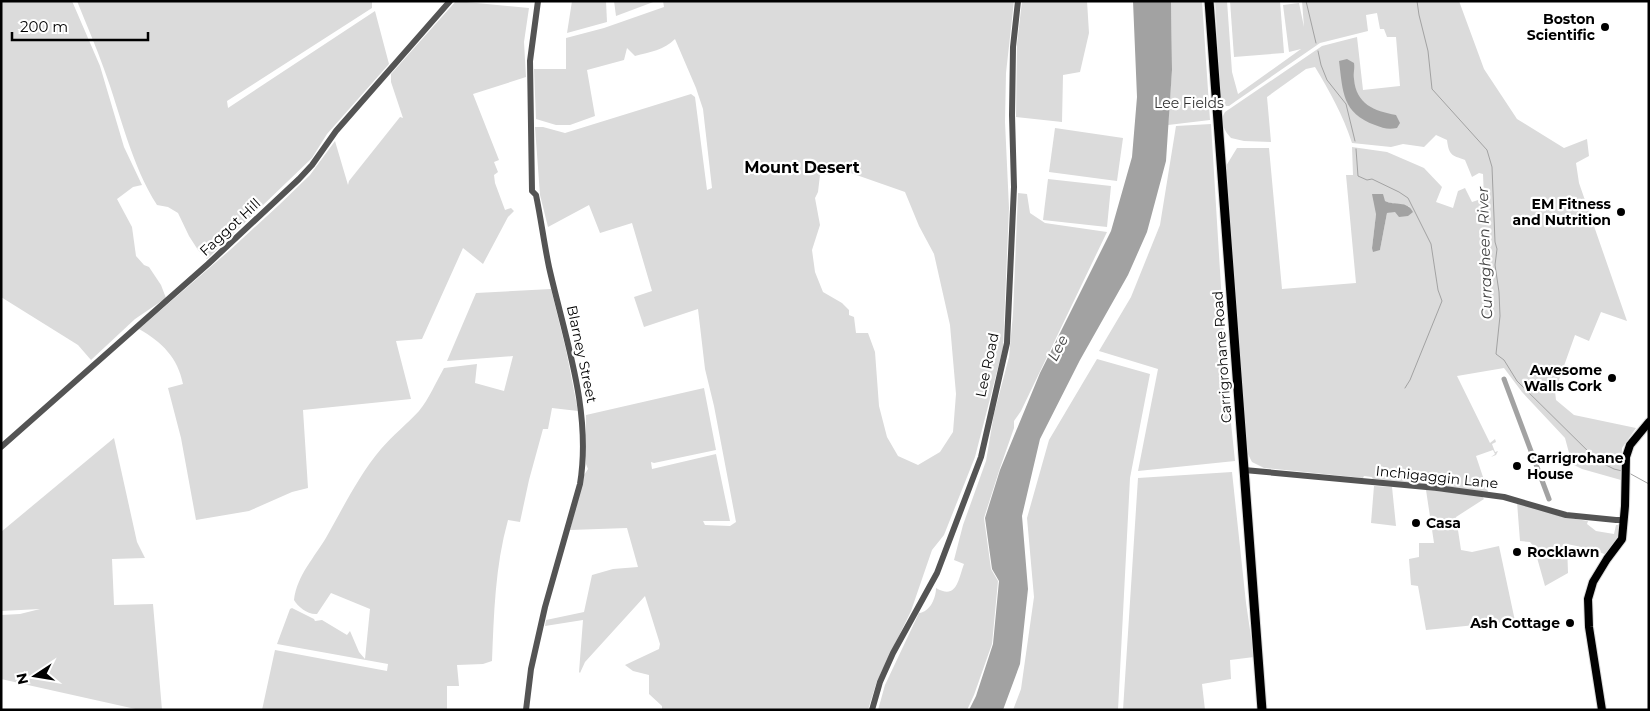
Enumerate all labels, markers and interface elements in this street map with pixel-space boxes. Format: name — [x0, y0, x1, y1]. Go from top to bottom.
scale bar — [12, 10, 149, 42]
place label: Boston Scientific — [1527, 10, 1596, 44]
text: 200 m — [20, 17, 68, 36]
marker: Boston Scientific — [1599, 21, 1611, 33]
park label: Lee Fields — [1154, 94, 1224, 112]
district label: Mount Desert — [744, 158, 860, 177]
water label: Curragheen River — [1473, 185, 1496, 320]
street label: Faggot Hill — [196, 194, 264, 260]
place label: EM Fitness and Nutrition — [1513, 195, 1612, 229]
marker: EM Fitness and Nutrition — [1615, 206, 1627, 218]
street label: Carrigrohane Road — [1208, 290, 1236, 424]
street label: Blarney Street — [563, 303, 601, 405]
street label: Lee Road — [971, 331, 1003, 399]
water label: Lee — [1043, 332, 1072, 364]
place label: Awesome Walls Cork — [1524, 361, 1603, 395]
marker: Awesome Walls Cork — [1606, 372, 1618, 384]
place label: Carrigrohane House — [1527, 449, 1624, 483]
marker: Carrigrohane House — [1511, 460, 1523, 472]
street label: Inchigaggin Lane — [1375, 462, 1499, 492]
place label: Casa — [1426, 514, 1461, 532]
marker: Casa — [1410, 517, 1422, 529]
place label: Rocklawn — [1527, 543, 1599, 561]
marker: Rocklawn — [1511, 546, 1523, 558]
place label: Ash Cottage — [1469, 614, 1560, 632]
marker: Ash Cottage — [1564, 617, 1576, 629]
north arrow — [10, 651, 60, 701]
text: N — [12, 671, 32, 686]

